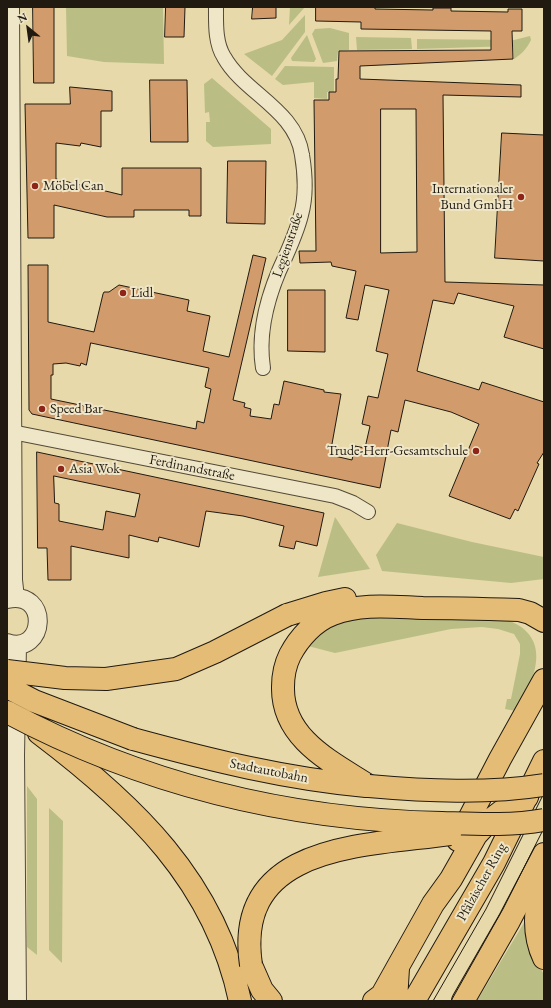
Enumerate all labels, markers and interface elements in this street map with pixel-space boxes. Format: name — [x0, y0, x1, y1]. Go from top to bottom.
north arrow — [8, 8, 48, 48]
text: N — [15, 9, 29, 26]
place label: Möbel Can — [43, 178, 104, 194]
marker: Möbel Can — [30, 181, 40, 191]
place label: Internationaler Bund GmbH — [432, 181, 513, 214]
marker: Internationaler Bund GmbH — [516, 192, 526, 202]
street label: Legienstraße — [269, 210, 307, 280]
place label: Lidl — [131, 285, 153, 301]
marker: Lidl — [118, 288, 128, 298]
place label: Speed Bar — [50, 401, 103, 417]
marker: Speed Bar — [37, 404, 47, 414]
place label: Trude-Herr-Gesamtschule — [327, 443, 468, 459]
marker: Trude-Herr-Gesamtschule — [471, 446, 481, 456]
street label: Ferdinandstraße — [148, 451, 236, 485]
place label: Asia Wok — [69, 461, 120, 477]
marker: Asia Wok — [56, 464, 66, 474]
street label: Stadtautobahn — [228, 755, 310, 787]
street label: Pfälzischer Ring — [454, 840, 510, 924]

